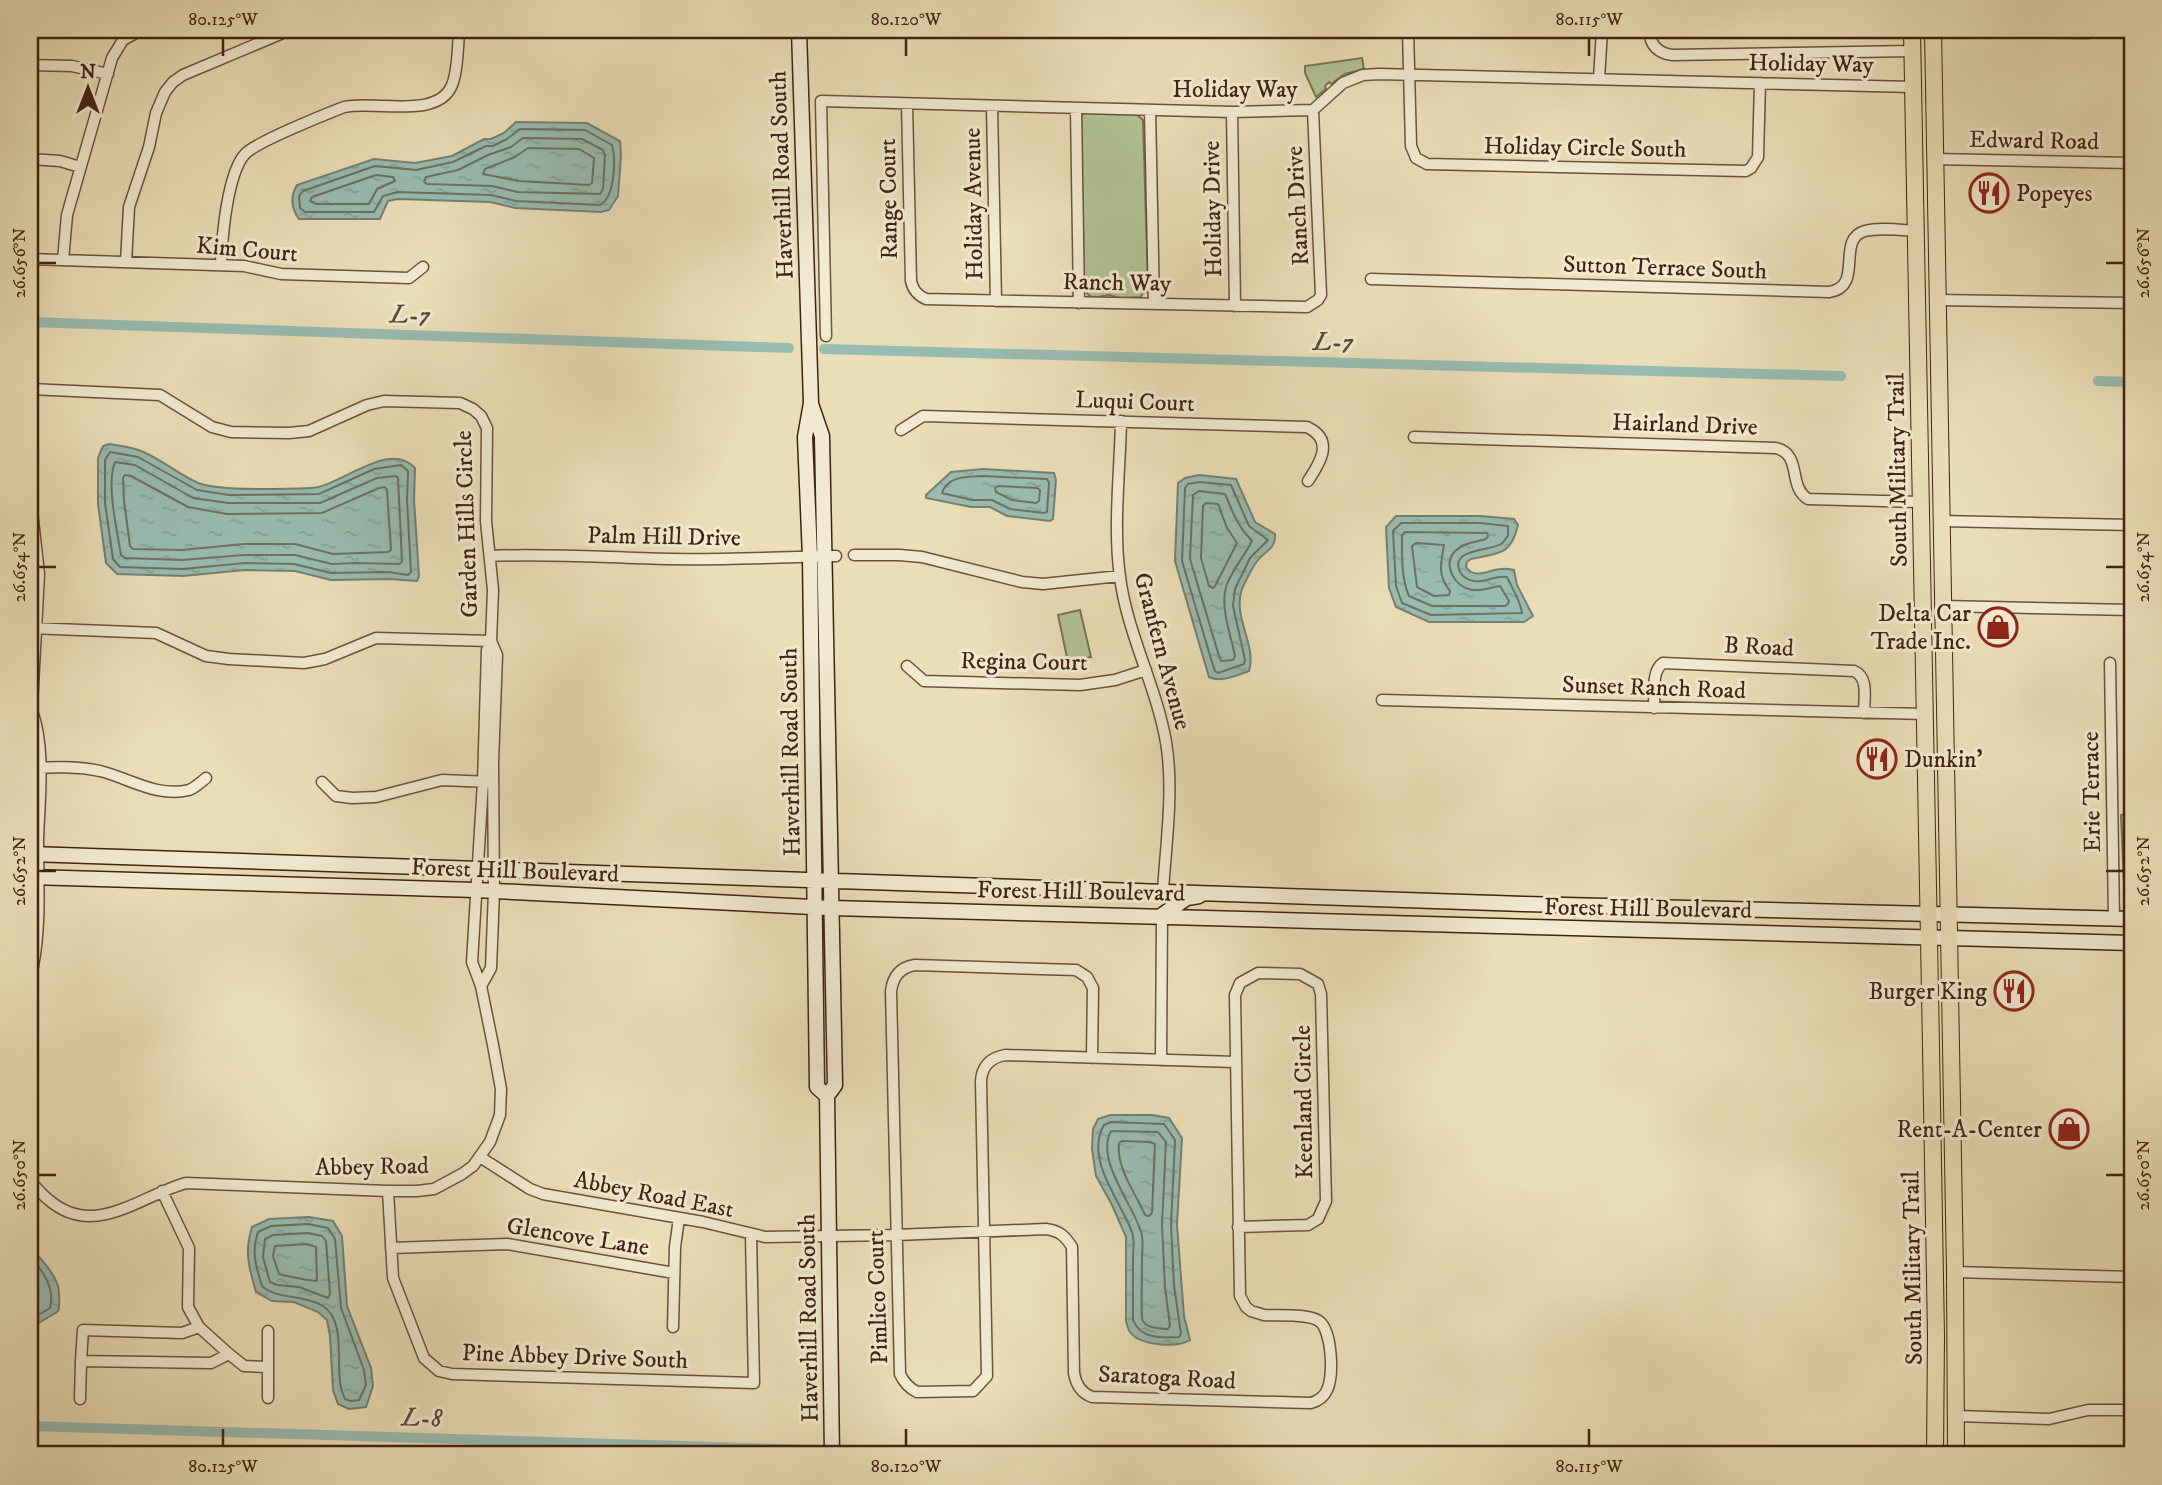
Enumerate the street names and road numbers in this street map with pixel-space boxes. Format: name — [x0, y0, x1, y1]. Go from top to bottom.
street label: Holiday Way — [1748, 48, 1875, 80]
street label: Haverhill Road South — [763, 70, 801, 280]
street label: Holiday Way — [1172, 75, 1298, 105]
street label: Edward Road — [1969, 125, 2099, 157]
street label: Holiday Avenue — [958, 127, 990, 280]
street label: Holiday Circle South — [1483, 131, 1687, 165]
street label: Range Court — [873, 138, 905, 260]
street label: Holiday Drive — [1197, 140, 1229, 278]
street label: Ranch Drive — [1280, 145, 1316, 267]
street label: Kim Court — [195, 231, 299, 269]
street label: Sutton Terrace South — [1562, 249, 1768, 287]
street label: Ranch Way — [1062, 267, 1172, 299]
street label: South Military Trail — [1881, 372, 1915, 567]
street label: Luqui Court — [1075, 385, 1196, 419]
street label: Hairland Drive — [1612, 407, 1758, 443]
street label: Garden Hills Circle — [449, 430, 485, 618]
street label: Palm Hill Drive — [587, 521, 741, 553]
street label: Granfern Avenue — [1127, 569, 1197, 733]
street label: B Road — [1723, 630, 1795, 664]
street label: Regina Court — [960, 646, 1088, 678]
street label: Haverhill Road South — [774, 647, 808, 857]
street label: Sunset Ranch Road — [1562, 670, 1746, 706]
street label: Erie Terrace — [2076, 731, 2108, 853]
street label: Forest Hill Boulevard — [410, 852, 620, 890]
street label: Forest Hill Boulevard — [977, 875, 1185, 909]
street label: Forest Hill Boulevard — [1544, 892, 1752, 926]
street label: Keenland Circle — [1288, 1025, 1320, 1179]
street label: Abbey Road — [315, 1151, 429, 1183]
street label: Abbey Road East — [571, 1165, 736, 1225]
street label: South Military Trail — [1896, 1170, 1930, 1365]
street label: Glencove Lane — [504, 1211, 651, 1263]
street label: Haverhill Road South — [792, 1213, 826, 1423]
street label: Pimlico Court — [861, 1229, 895, 1365]
street label: Pine Abbey Drive South — [461, 1338, 689, 1376]
street label: Saratoga Road — [1097, 1359, 1237, 1397]

